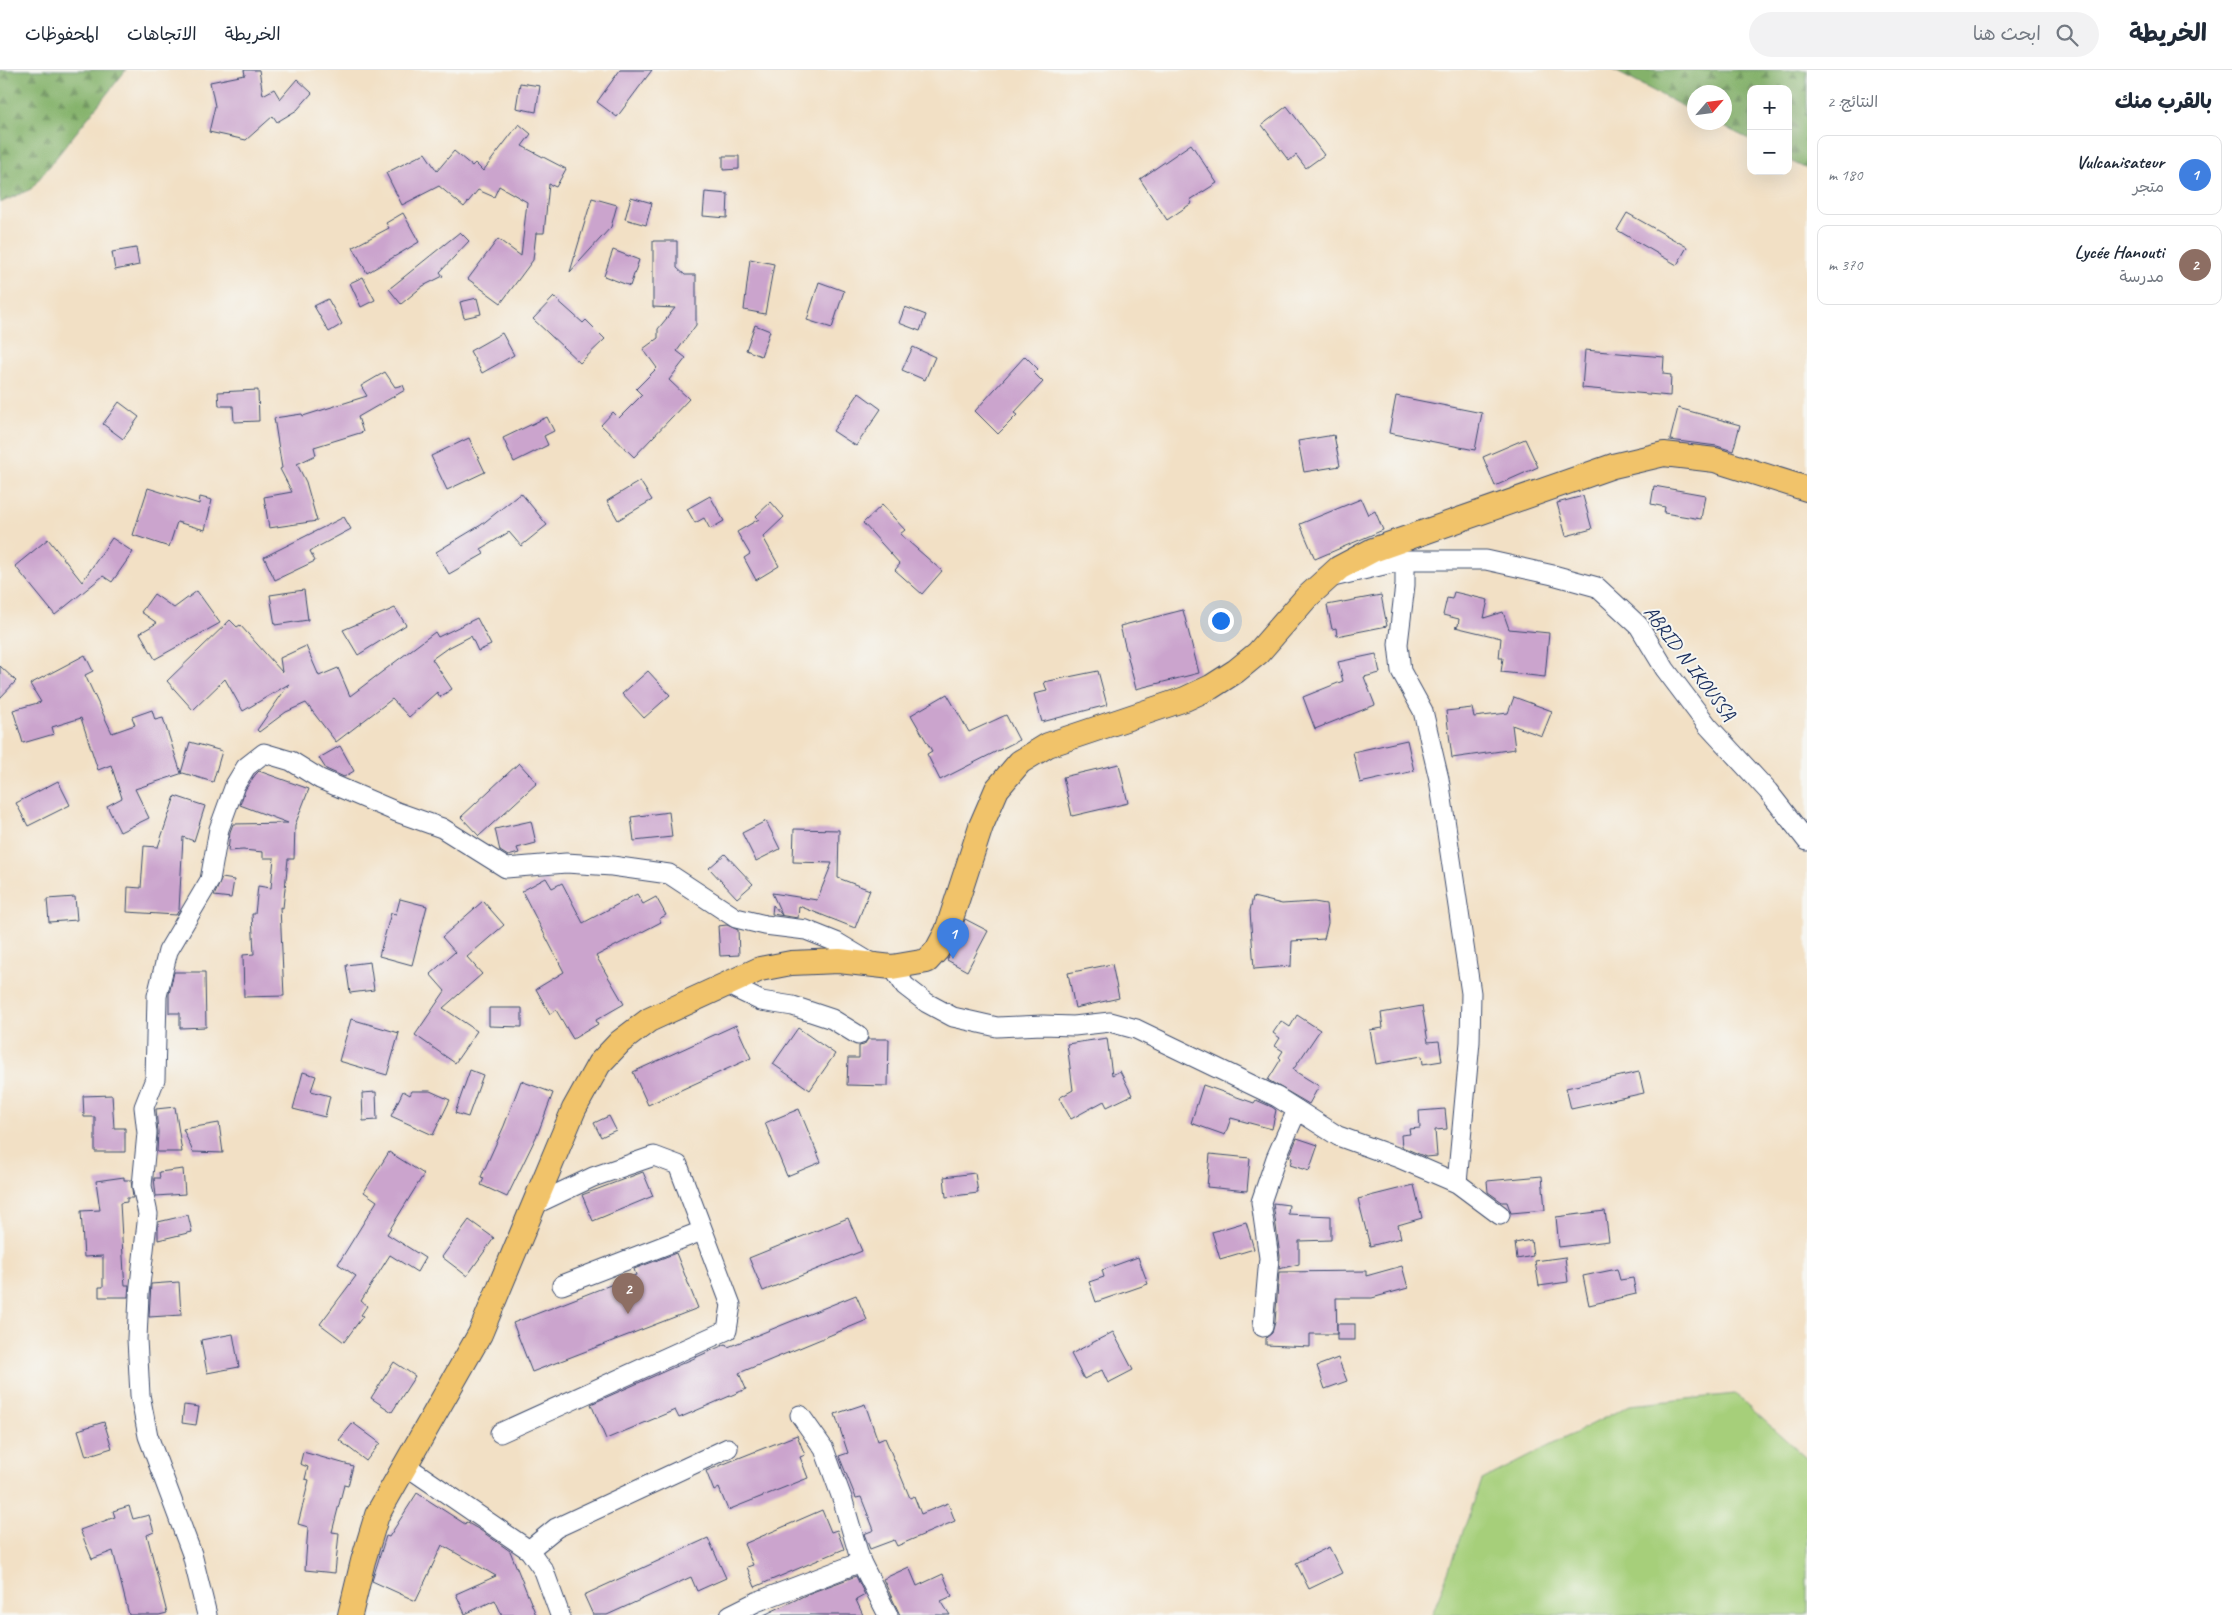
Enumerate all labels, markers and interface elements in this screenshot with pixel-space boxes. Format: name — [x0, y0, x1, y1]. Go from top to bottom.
search box — [1749, 12, 2099, 57]
text: الخريطة — [2129, 18, 2207, 48]
icon: search — [2053, 21, 2081, 49]
text: ابحث هنا — [1973, 22, 2041, 46]
text: المحفوظات — [25, 23, 99, 45]
text: الاتجاهات — [127, 23, 197, 45]
text: الخريطة — [225, 23, 281, 45]
north arrow — [1687, 85, 1732, 130]
map controls — [1747, 85, 1792, 175]
button: + — [1747, 85, 1792, 130]
text: بالقرب منك — [2115, 88, 2212, 114]
text: النتائج: 2 — [1827, 92, 1878, 112]
button: − — [1747, 130, 1792, 175]
text: Vulcanisateur — [2076, 150, 2164, 174]
text: 180 m — [1828, 165, 1862, 185]
text: 1 — [2191, 165, 2199, 185]
text: متجر — [2133, 177, 2164, 197]
text: Lycée Hanouti — [2075, 240, 2164, 264]
text: 370 m — [1828, 255, 1862, 275]
text: 2 — [2191, 255, 2199, 275]
text: مدرسة — [2119, 267, 2164, 287]
street label: ABRID N IKOUSSA — [1639, 600, 1742, 726]
your location — [1208, 608, 1234, 634]
pin: 1 — [937, 918, 969, 959]
pin: 2 — [612, 1273, 644, 1314]

